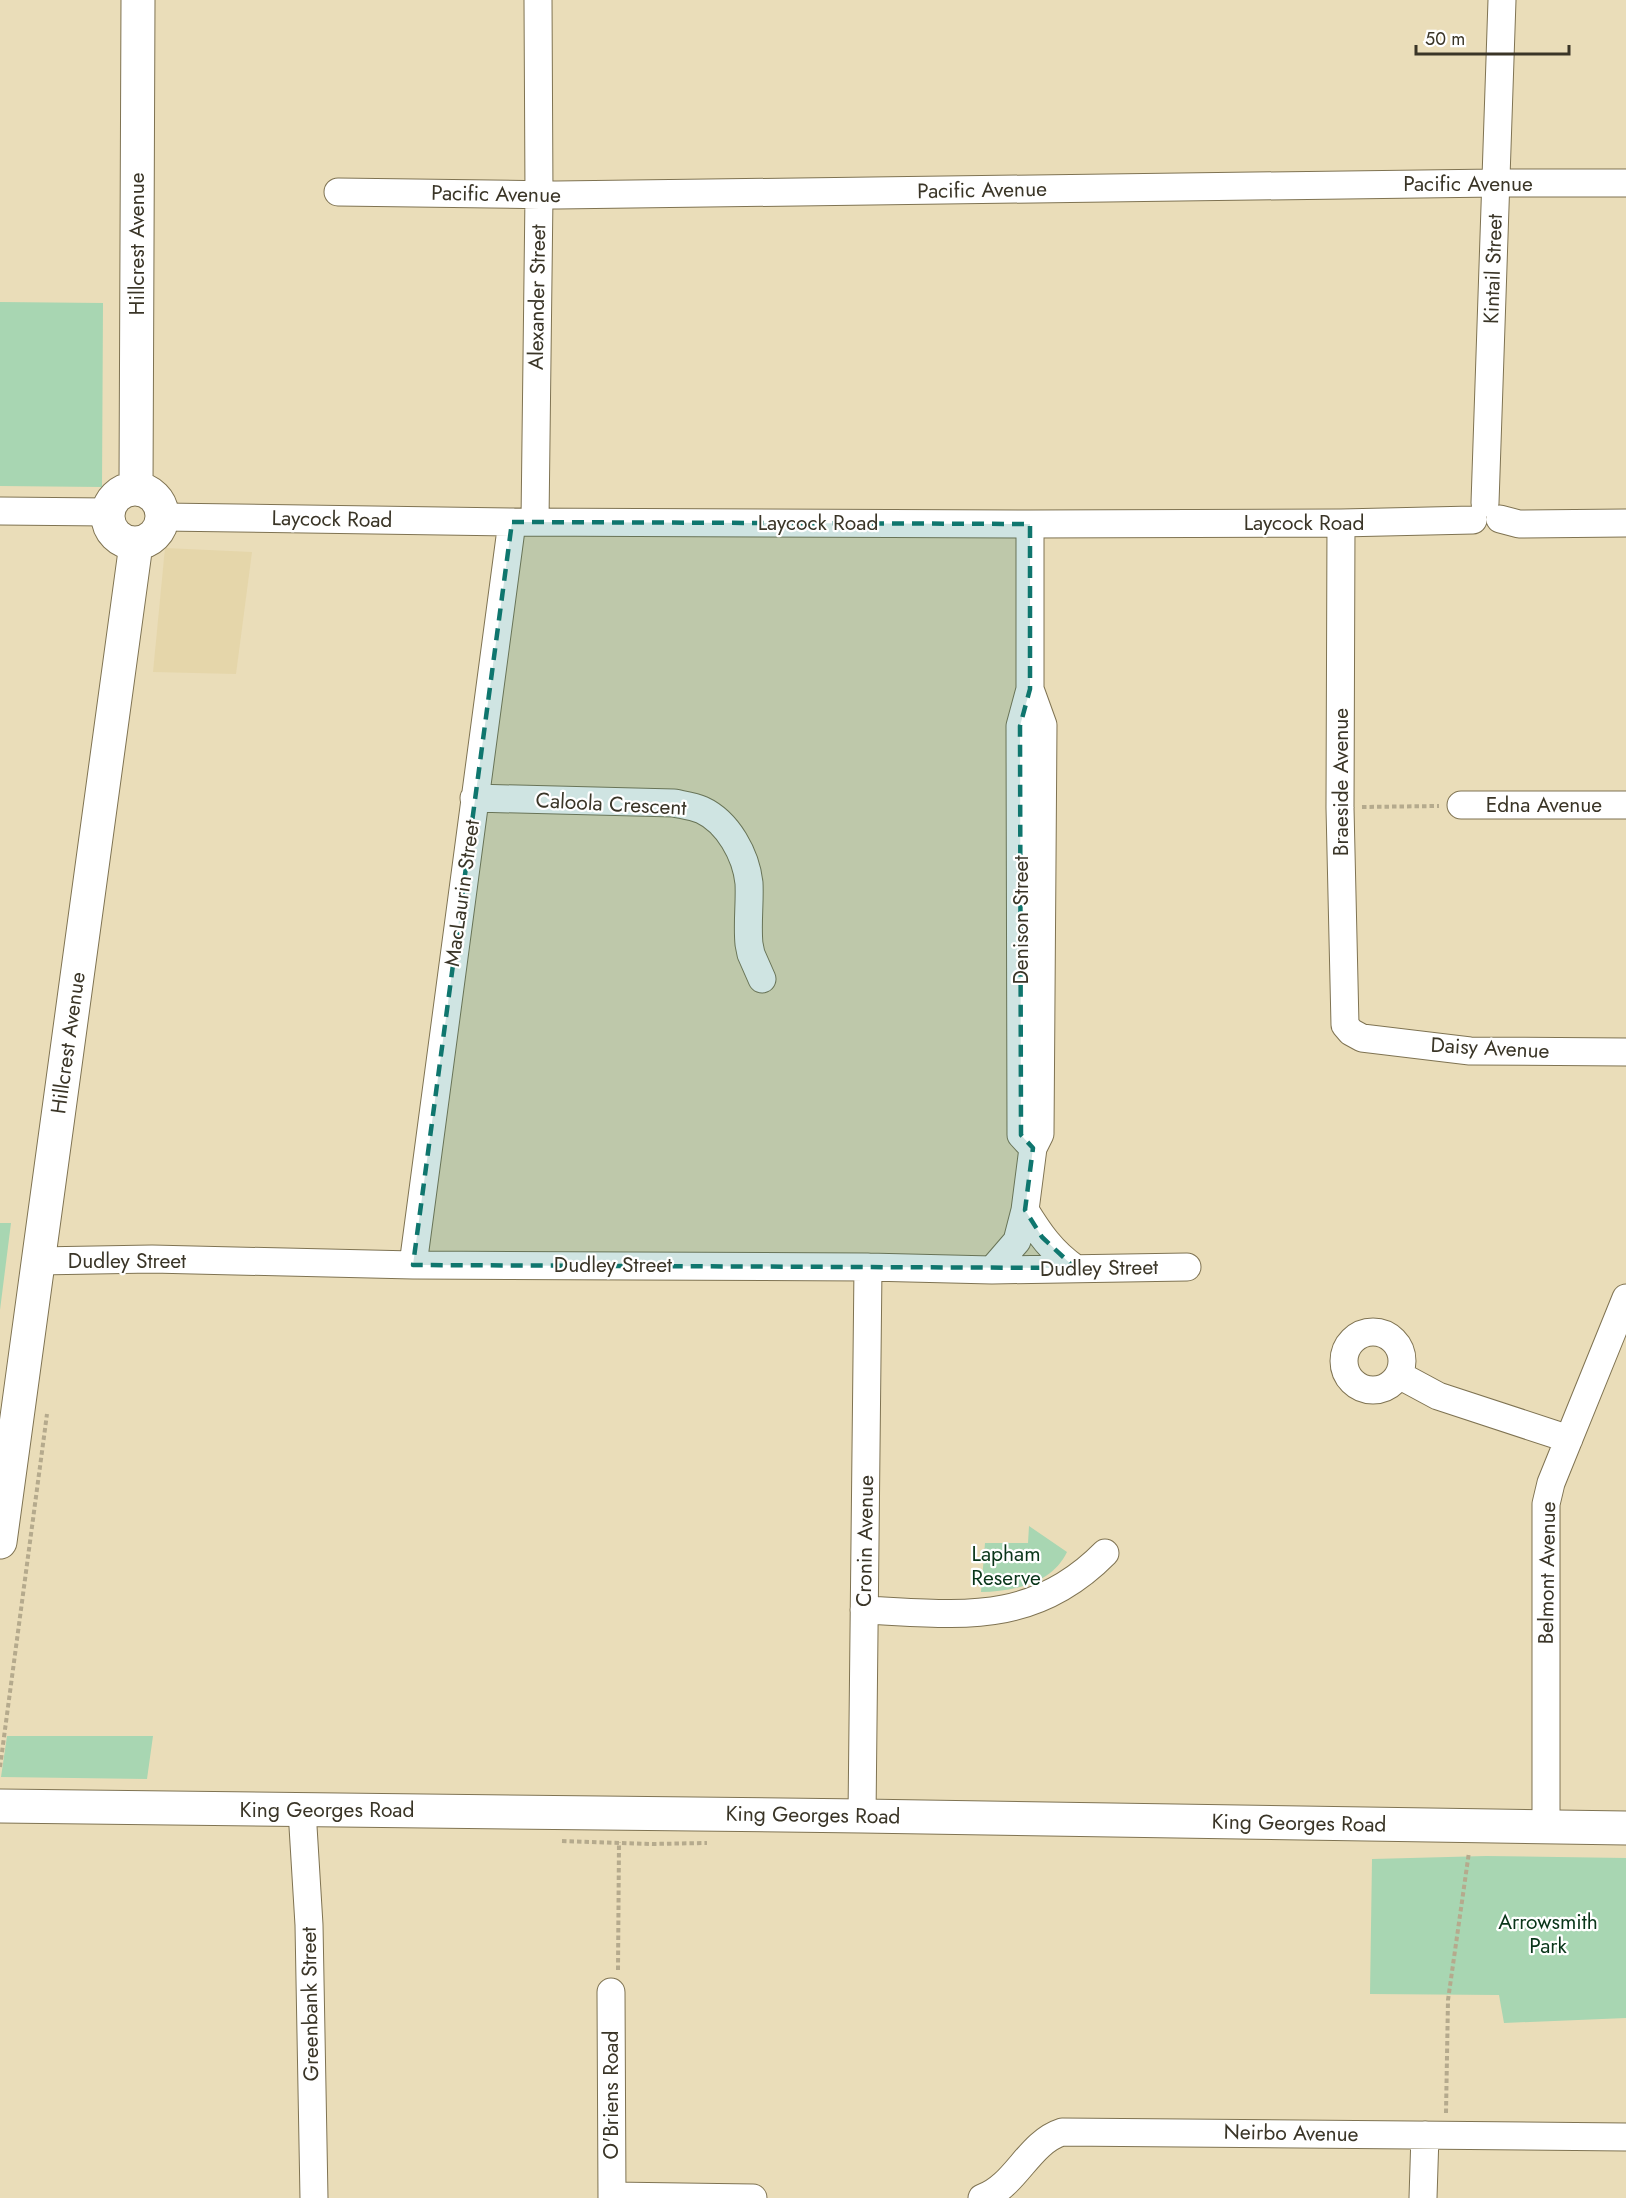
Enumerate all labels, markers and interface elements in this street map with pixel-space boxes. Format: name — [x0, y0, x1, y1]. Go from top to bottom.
scale bar — [1416, 18, 1569, 56]
text: 50 m — [1425, 26, 1465, 52]
street label: Pacific Avenue — [1403, 169, 1533, 199]
street label: Hillcrest Avenue — [122, 172, 152, 316]
street label: Pacific Avenue — [917, 174, 1047, 206]
street label: Pacific Avenue — [431, 178, 561, 210]
street label: Kintail Street — [1476, 213, 1510, 325]
street label: Alexander Street — [521, 224, 553, 370]
street label: Laycock Road — [271, 503, 393, 535]
street label: Laycock Road — [758, 508, 878, 538]
street label: Laycock Road — [1244, 508, 1364, 538]
street label: Braeside Avenue — [1326, 708, 1356, 856]
street label: Caloola Crescent — [535, 785, 687, 823]
street label: Edna Avenue — [1486, 790, 1602, 820]
street label: MacLaurin Street — [437, 818, 487, 968]
street label: Denison Street — [1006, 856, 1036, 984]
street label: Hillcrest Avenue — [43, 970, 93, 1116]
street label: Daisy Avenue — [1430, 1030, 1550, 1066]
street label: Dudley Street — [68, 1246, 186, 1276]
street label: Dudley Street — [554, 1250, 672, 1280]
street label: Dudley Street — [1040, 1252, 1158, 1284]
street label: Cronin Avenue — [849, 1475, 881, 1607]
street label: Belmont Avenue — [1531, 1501, 1563, 1645]
park label: Lapham Reserve — [971, 1539, 1041, 1593]
street label: King Georges Road — [240, 1795, 414, 1825]
street label: King Georges Road — [725, 1798, 901, 1832]
street label: King Georges Road — [1211, 1806, 1387, 1840]
park label: Arrowsmith Park — [1498, 1907, 1598, 1961]
street label: Greenbank Street — [294, 1926, 326, 2082]
street label: O'Briens Road — [596, 2031, 626, 2159]
street label: Neirbo Avenue — [1223, 2117, 1359, 2149]

